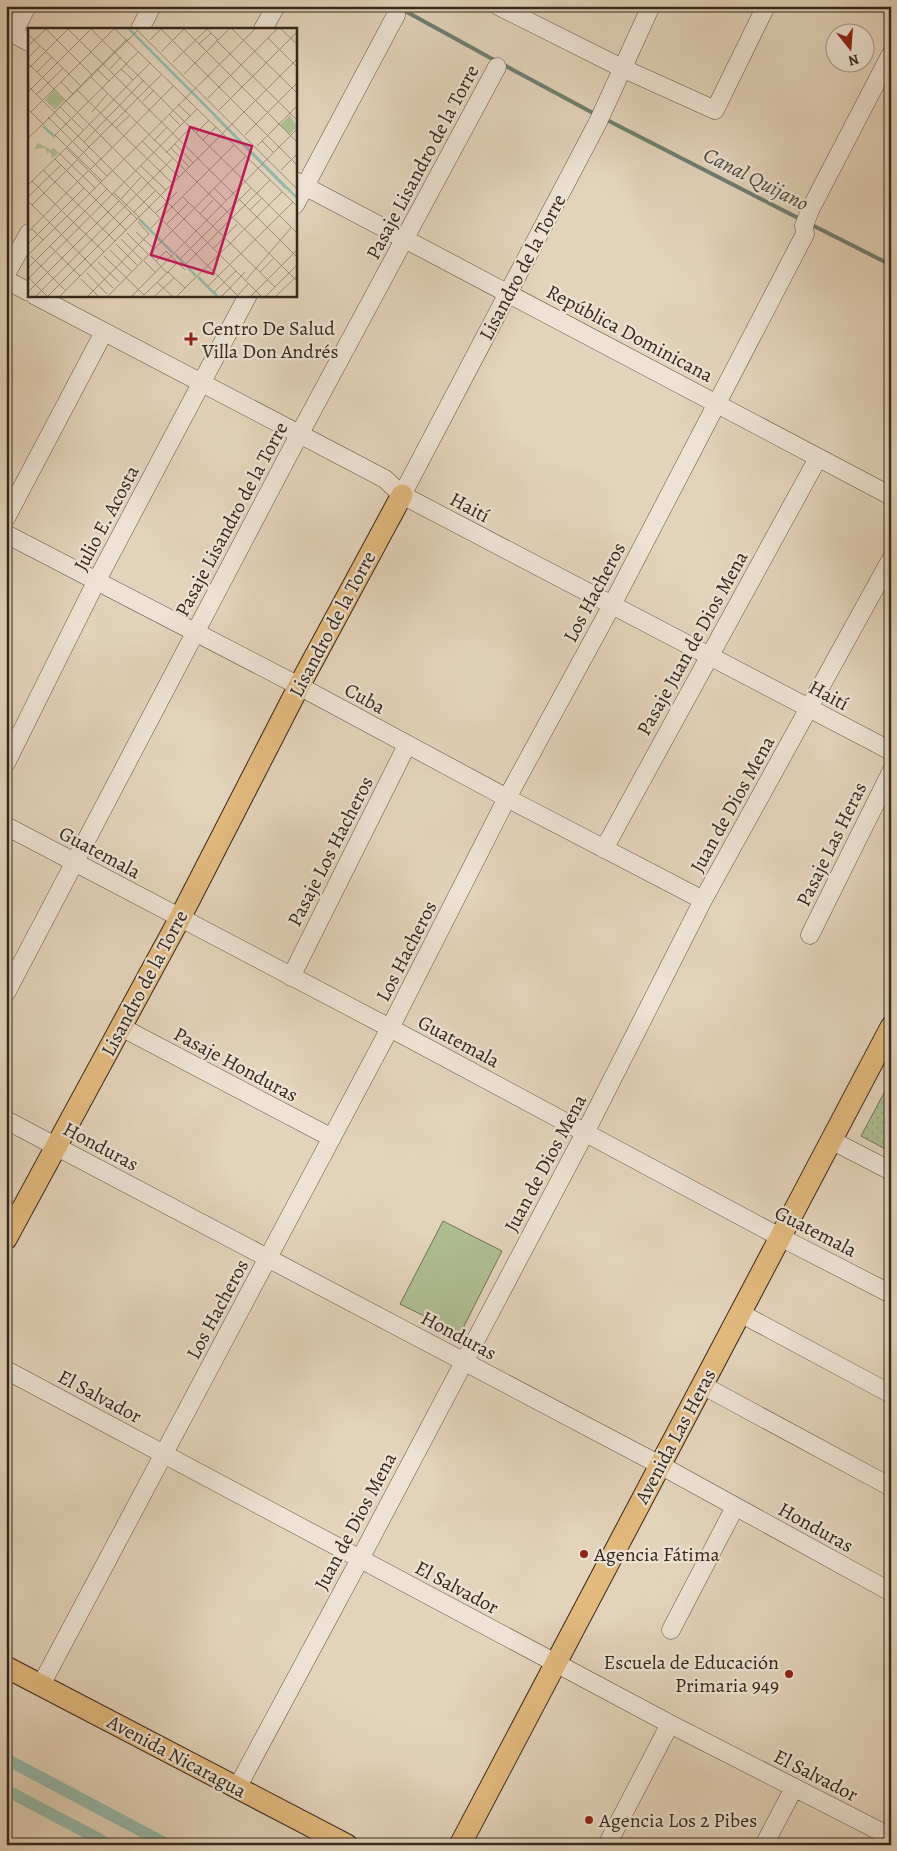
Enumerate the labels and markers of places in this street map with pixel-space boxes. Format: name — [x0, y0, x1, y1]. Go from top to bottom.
place label: Centro De Salud Villa Don Andrés — [201, 315, 338, 365]
marker: Centro De Salud Villa Don Andrés — [184, 332, 198, 346]
place label: Agencia Fátima — [593, 1541, 721, 1568]
marker: Agencia Fátima — [578, 1548, 590, 1560]
place label: Escuela de Educación Primaria 949 — [604, 1649, 779, 1699]
marker: Escuela de Educación Primaria 949 — [783, 1668, 795, 1680]
place label: Agencia Los 2 Pibes — [598, 1807, 757, 1834]
marker: Agencia Los 2 Pibes — [583, 1814, 595, 1826]

